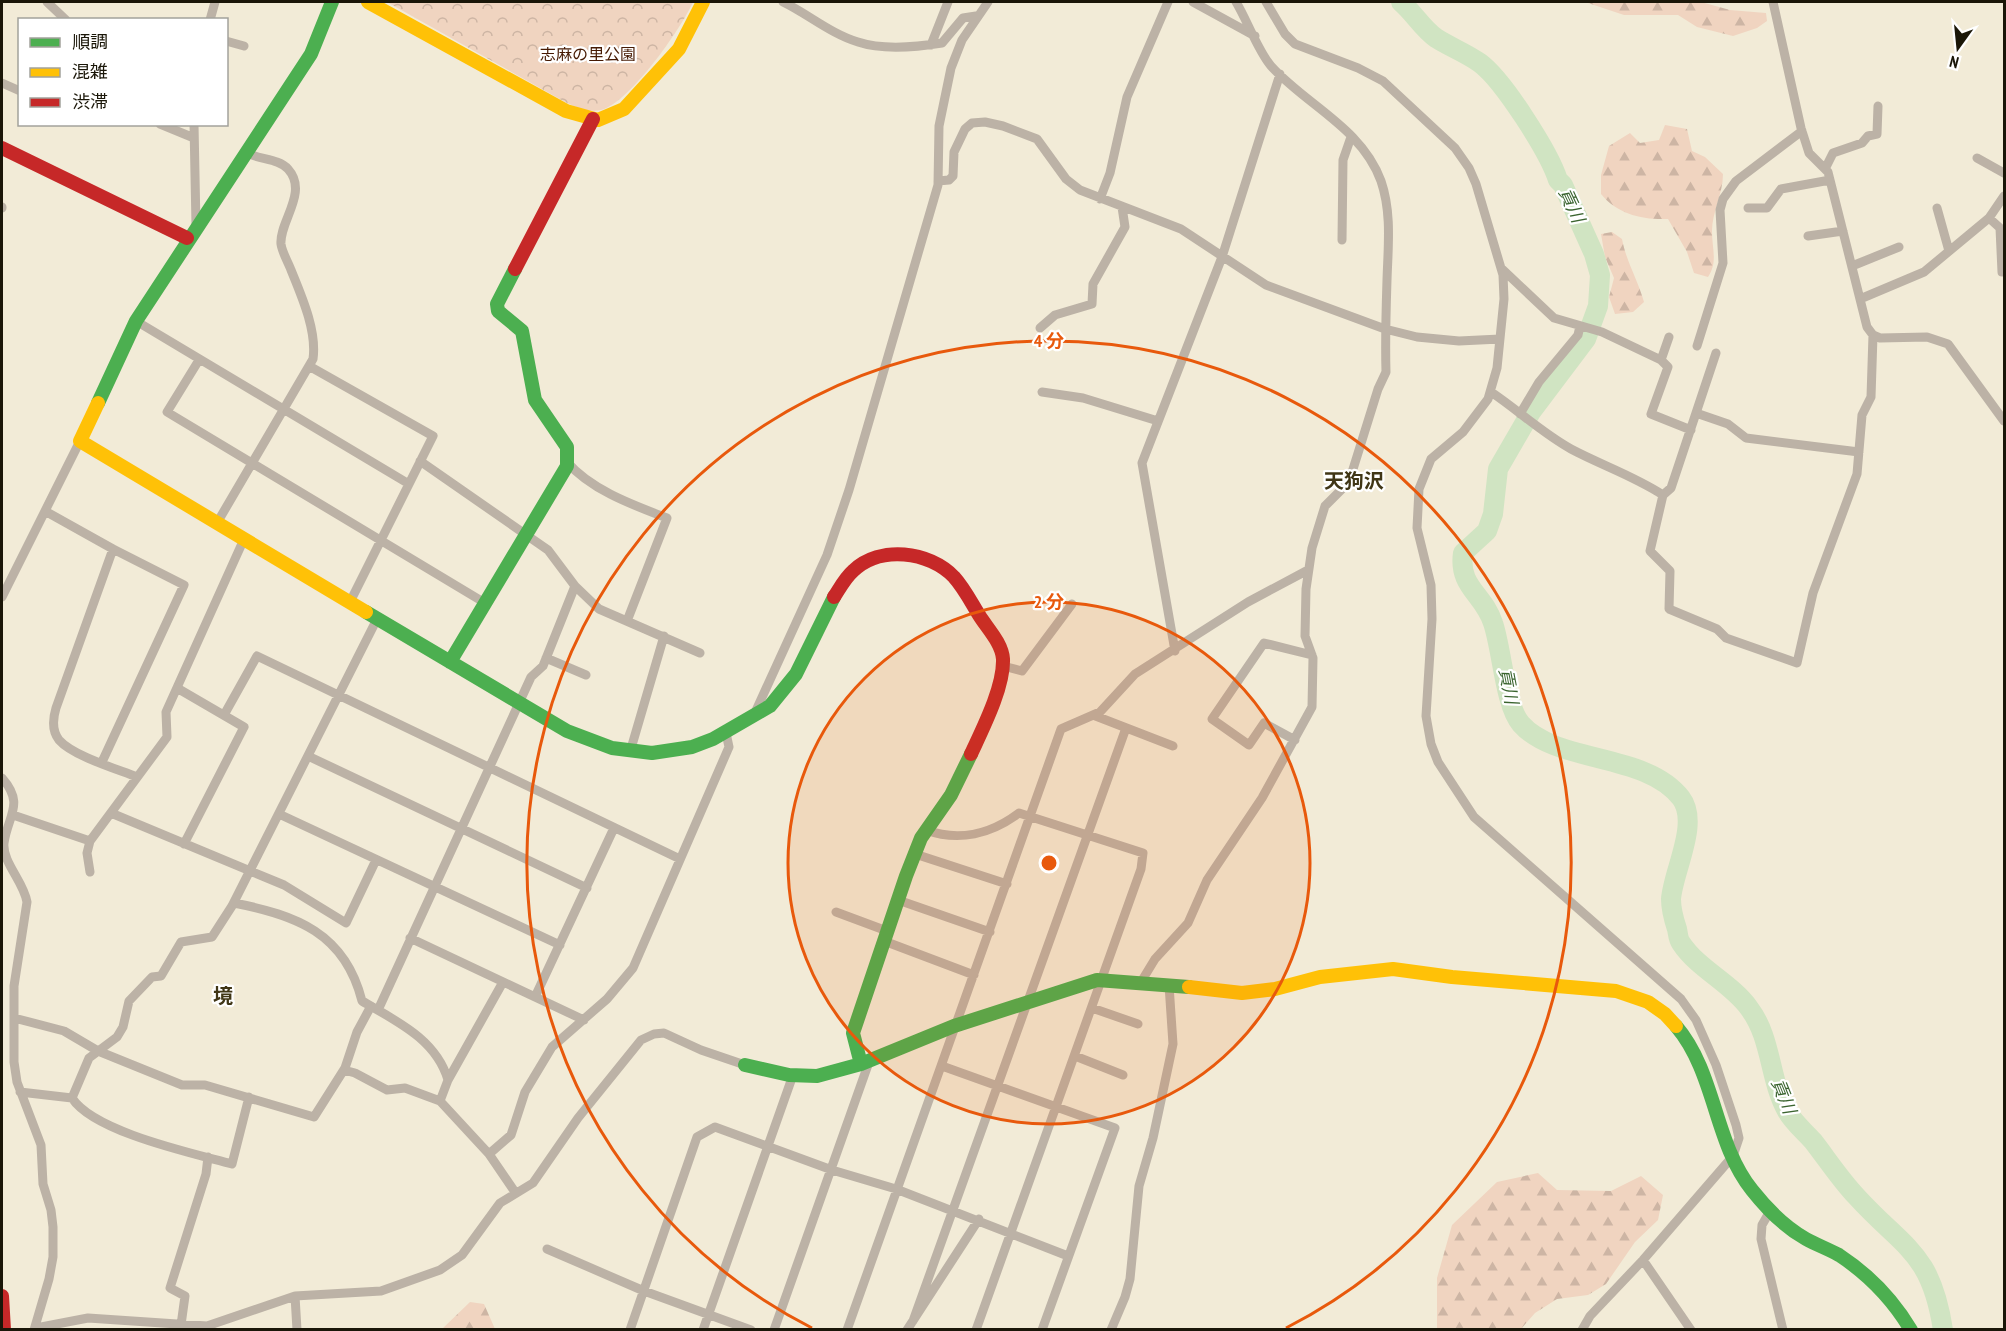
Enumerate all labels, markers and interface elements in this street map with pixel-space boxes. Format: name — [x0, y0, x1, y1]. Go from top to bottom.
legend — [18, 18, 228, 126]
north arrow — [1928, 18, 1988, 78]
text: 順調 — [72, 30, 108, 53]
park label: 志麻の里公園 — [540, 44, 636, 64]
text: N — [1947, 52, 1961, 73]
text: 混雑 — [72, 60, 108, 83]
text: 渋滞 — [72, 90, 108, 113]
water label: 貢川 — [1554, 184, 1591, 228]
text: 4 分 — [1034, 329, 1064, 352]
district label: 天狗沢 — [1324, 468, 1384, 494]
text: 2 分 — [1034, 590, 1064, 613]
water label: 貢川 — [1494, 666, 1524, 708]
centre of rings — [1039, 853, 1059, 873]
district label: 境 — [213, 983, 233, 1009]
water label: 貢川 — [1767, 1075, 1802, 1119]

